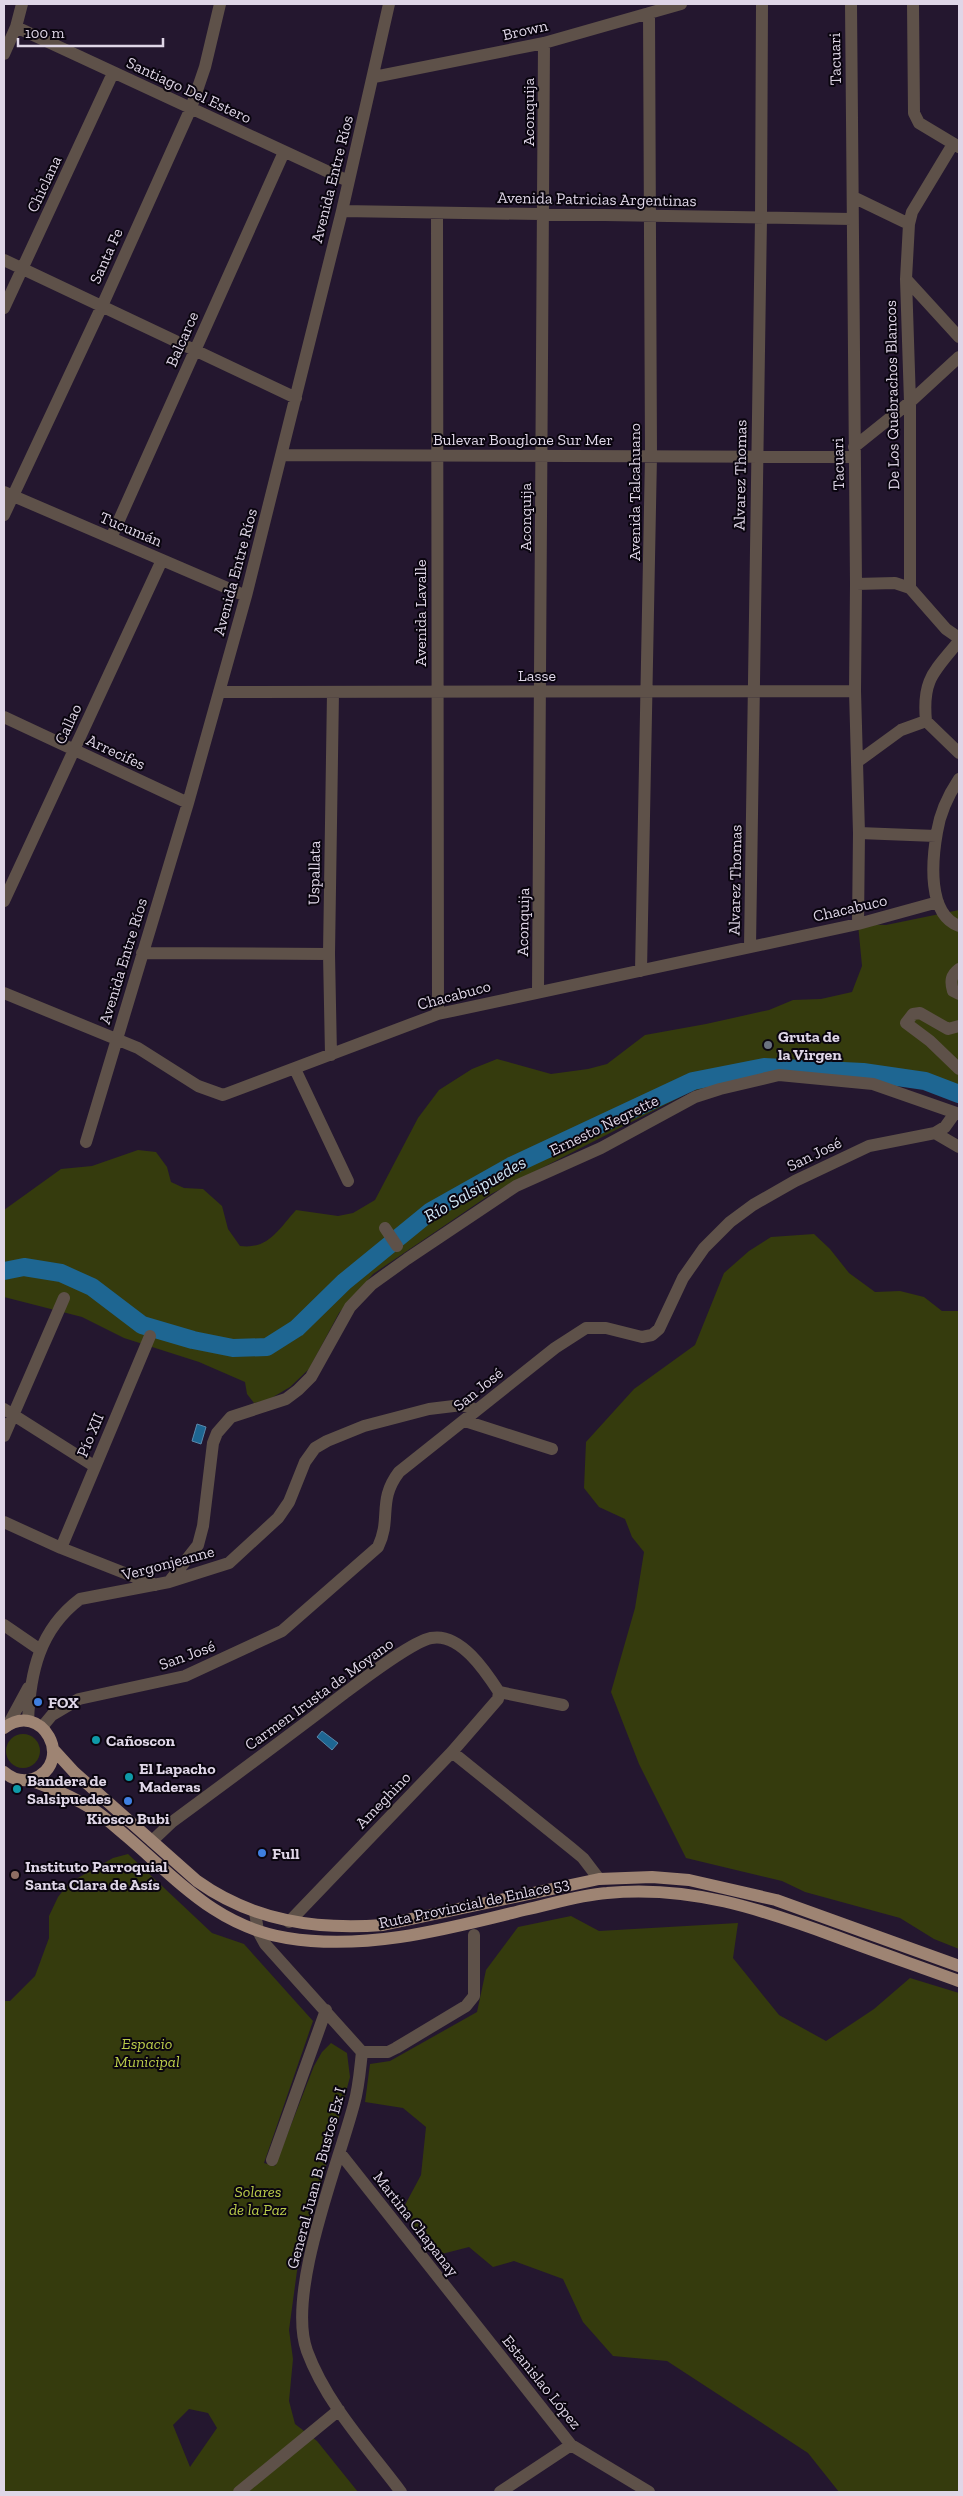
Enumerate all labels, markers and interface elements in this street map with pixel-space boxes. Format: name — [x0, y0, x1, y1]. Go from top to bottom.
scale bar — [18, 15, 162, 47]
street label: Brown — [501, 15, 550, 44]
text: 100 m — [25, 24, 64, 42]
street label: Tacuari — [825, 32, 845, 85]
street label: Santiago Del Estero — [124, 53, 254, 127]
street label: Aconquija — [519, 77, 538, 146]
street label: Avenida Entre Ríos — [307, 113, 357, 245]
street label: Chiclana — [23, 153, 65, 215]
street label: Avenida Patricias Argentinas — [497, 188, 697, 210]
street label: Santa Fe — [85, 225, 127, 287]
street label: De Los Quebrachos Blancos — [881, 300, 903, 490]
street label: Balcarce — [161, 308, 203, 370]
street label: Alvarez Thomas — [730, 419, 750, 531]
street label: Avenida Talcahuano — [625, 423, 644, 561]
street label: Bulevar Bouglone Sur Mer — [433, 430, 613, 449]
street label: Tacuari — [828, 437, 848, 490]
street label: Aconquija — [516, 482, 535, 551]
street label: Avenida Entre Ríos — [209, 506, 261, 638]
street label: Tucumán — [97, 507, 166, 551]
street label: Avenida Lavalle — [411, 560, 430, 666]
street label: Lasse — [518, 666, 556, 685]
street label: Callao — [50, 701, 86, 747]
street label: Arrecifes — [84, 730, 148, 774]
street label: Alvarez Thomas — [725, 824, 745, 936]
street label: Uspallata — [304, 840, 324, 905]
street label: Aconquija — [513, 887, 533, 957]
street label: Chacabuco — [811, 890, 889, 926]
street label: Avenida Entre Ríos — [95, 896, 151, 1026]
street label: Chacabuco — [415, 976, 493, 1014]
place label: Gruta de la Virgen — [778, 1027, 842, 1064]
marker: Gruta de la Virgen — [762, 1039, 774, 1051]
street label: Ernesto Negrette — [546, 1090, 662, 1160]
street label: San José — [784, 1133, 844, 1175]
water label: Río Salsipuedes — [420, 1151, 530, 1227]
street label: San José — [449, 1363, 507, 1415]
street label: Pío XII — [72, 1410, 108, 1460]
street label: Vergonjeanne — [119, 1542, 216, 1585]
street label: Carmen Irusta de Moyano — [241, 1634, 397, 1754]
street label: San José — [156, 1636, 218, 1674]
place label: FOX — [48, 1693, 79, 1712]
marker: FOX — [32, 1696, 44, 1708]
place label: Cañoscon — [106, 1731, 176, 1750]
marker: Cañoscon — [90, 1734, 102, 1746]
place label: El Lapacho Maderas — [139, 1759, 216, 1796]
street label: Ameghino — [351, 1768, 415, 1832]
place label: Bandera de Salsipuedes — [27, 1771, 111, 1808]
marker: El Lapacho Maderas — [123, 1771, 135, 1783]
marker: Bandera de Salsipuedes — [11, 1783, 23, 1795]
marker: Kiosco Bubi — [122, 1795, 134, 1807]
place label: Kiosco Bubi — [86, 1809, 170, 1828]
place label: Full — [272, 1844, 300, 1863]
marker: Full — [256, 1847, 268, 1859]
place label: Instituto Parroquial Santa Clara de Asís — [25, 1857, 168, 1894]
marker: Instituto Parroquial Santa Clara de Asís — [9, 1869, 21, 1881]
street label: Ruta Provincial de Enlace 53 — [377, 1873, 571, 1932]
park label: Espacio Municipal — [114, 2034, 180, 2071]
street label: General Juan B. Bustos Ex I — [283, 2085, 349, 2271]
street label: Martina Chapanay — [369, 2168, 463, 2281]
park label: Solares de la Paz — [229, 2182, 287, 2219]
street label: Estanislao López — [498, 2331, 586, 2433]

